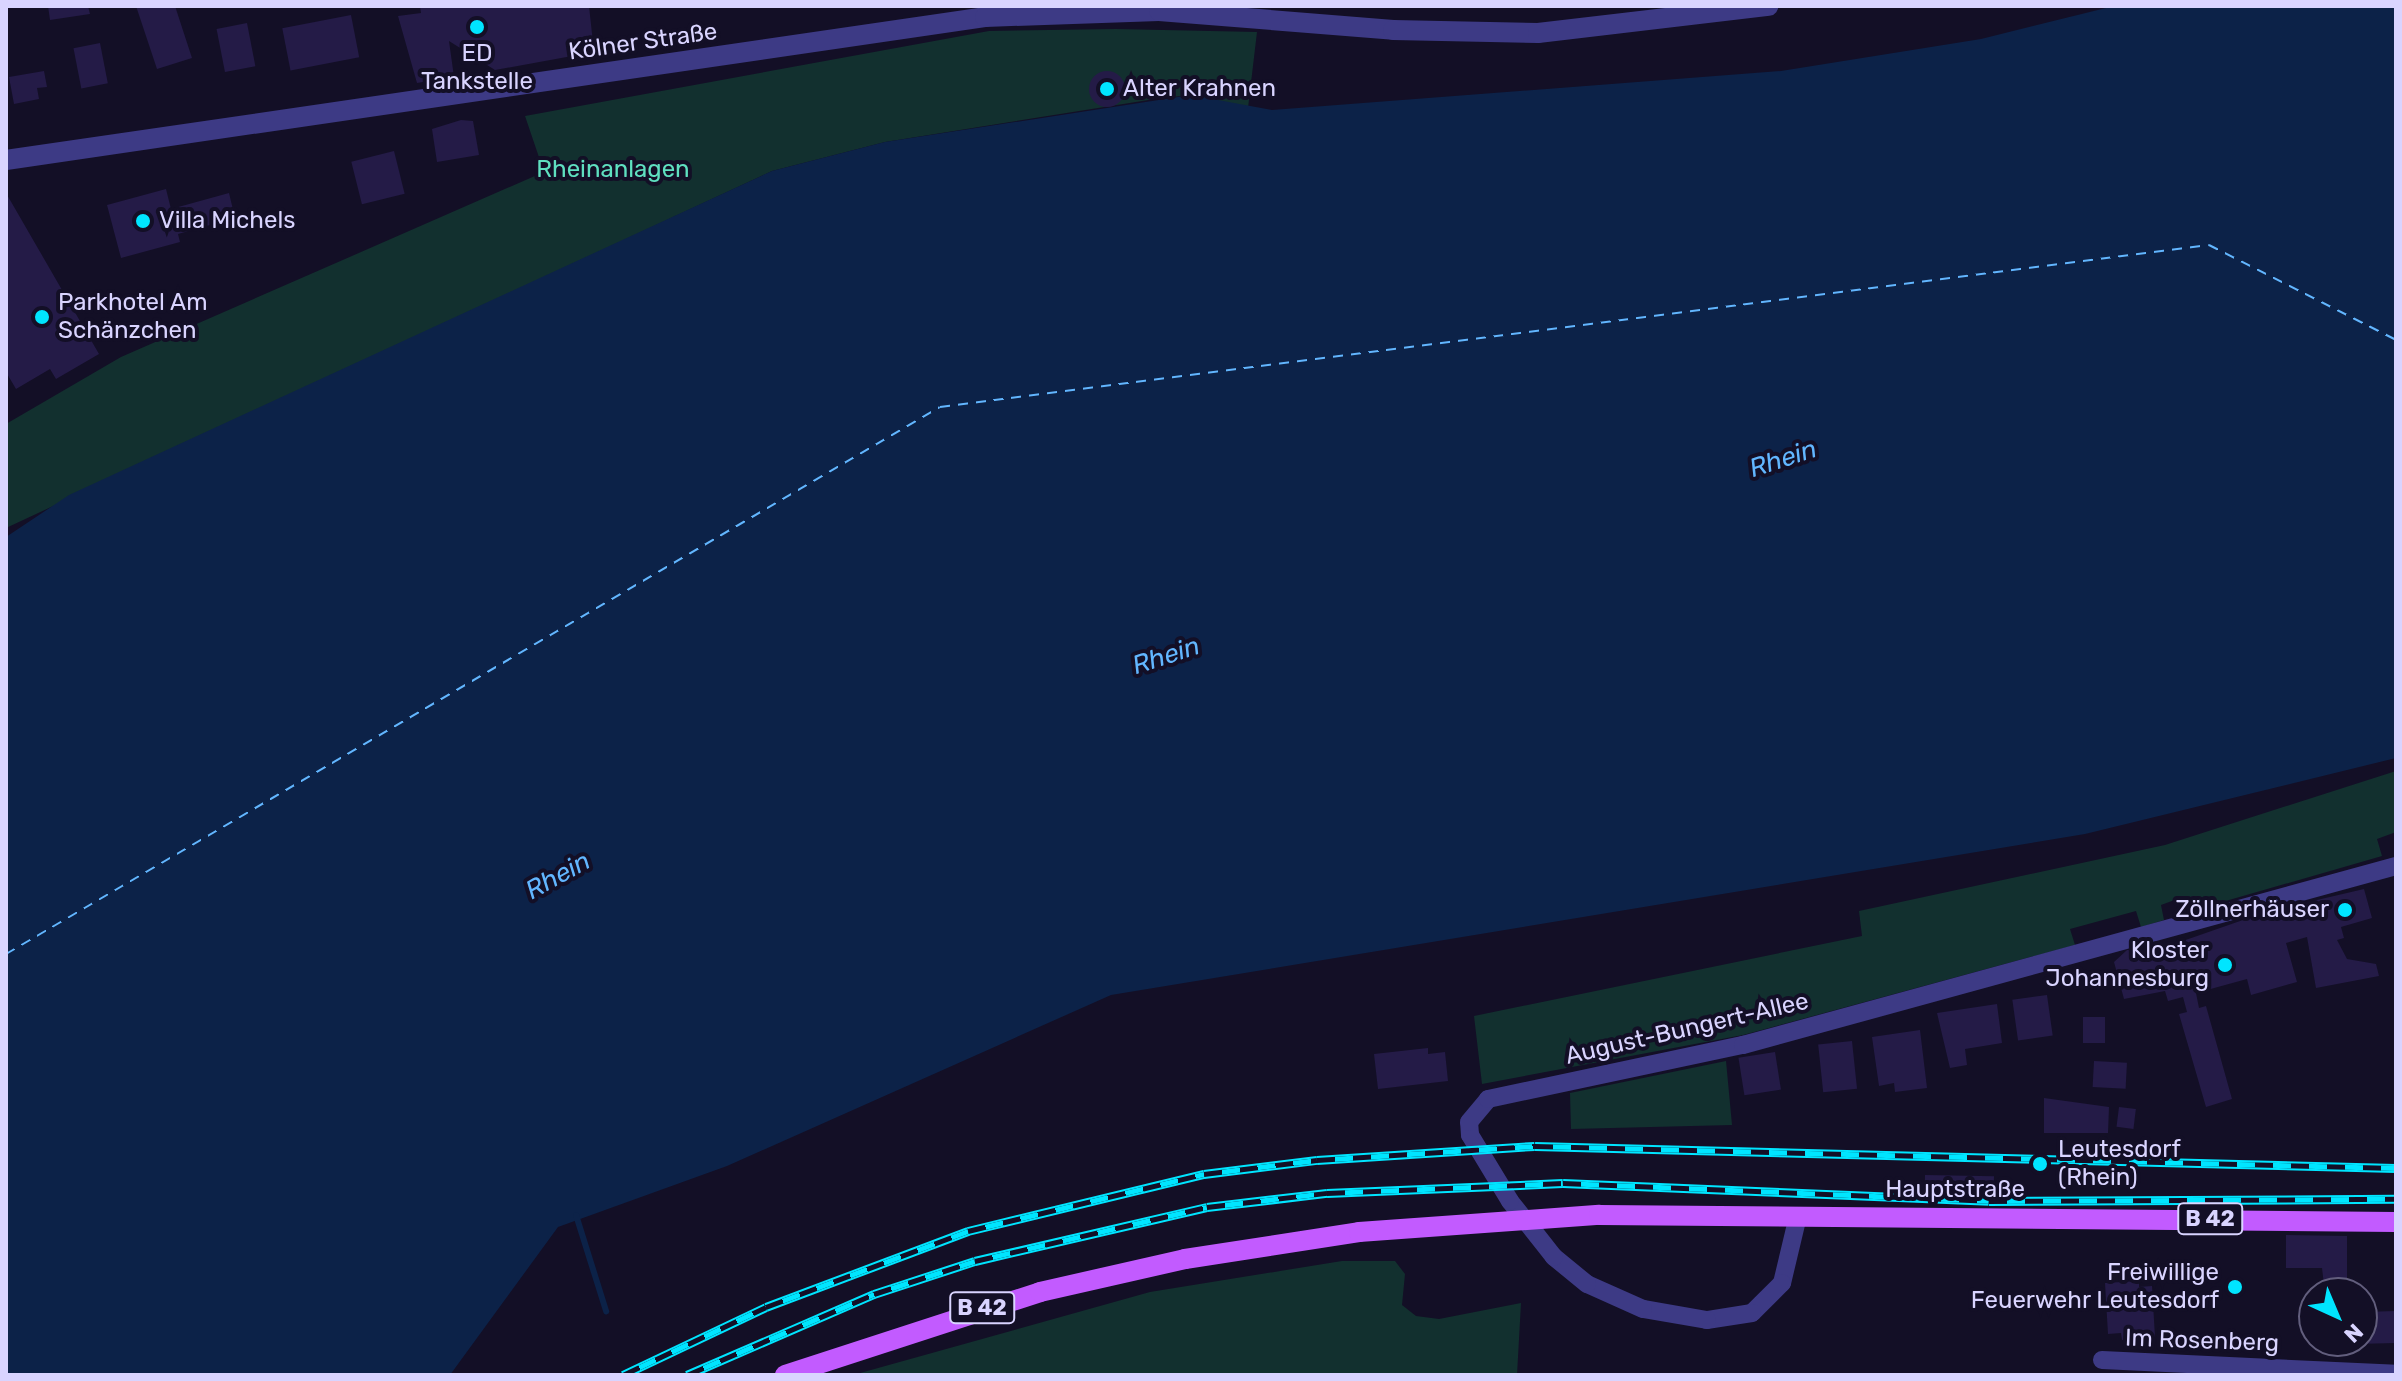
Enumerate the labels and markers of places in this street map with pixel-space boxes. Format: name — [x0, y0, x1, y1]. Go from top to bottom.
marker: ED Tankstelle — [468, 18, 486, 36]
place label: ED Tankstelle — [421, 40, 533, 96]
place label: Alter Krahnen — [1123, 75, 1276, 103]
marker: Alter Krahnen — [1098, 80, 1116, 98]
place label: Villa Michels — [159, 207, 295, 235]
marker: Villa Michels — [134, 212, 152, 230]
place label: Parkhotel Am Schänzchen — [58, 289, 208, 345]
marker: Parkhotel Am Schänzchen — [33, 308, 51, 326]
place label: Zöllnerhäuser — [2175, 896, 2329, 924]
marker: Zöllnerhäuser — [2336, 901, 2354, 919]
place label: Kloster Johannesburg — [2045, 937, 2209, 993]
marker: Kloster Johannesburg — [2216, 956, 2234, 974]
place label: Leutesdorf (Rhein) — [2058, 1136, 2181, 1192]
marker: Leutesdorf (Rhein) — [2029, 1153, 2051, 1175]
place label: Freiwillige Feuerwehr Leutesdorf — [1970, 1259, 2219, 1315]
marker: Freiwillige Feuerwehr Leutesdorf — [2226, 1278, 2244, 1296]

